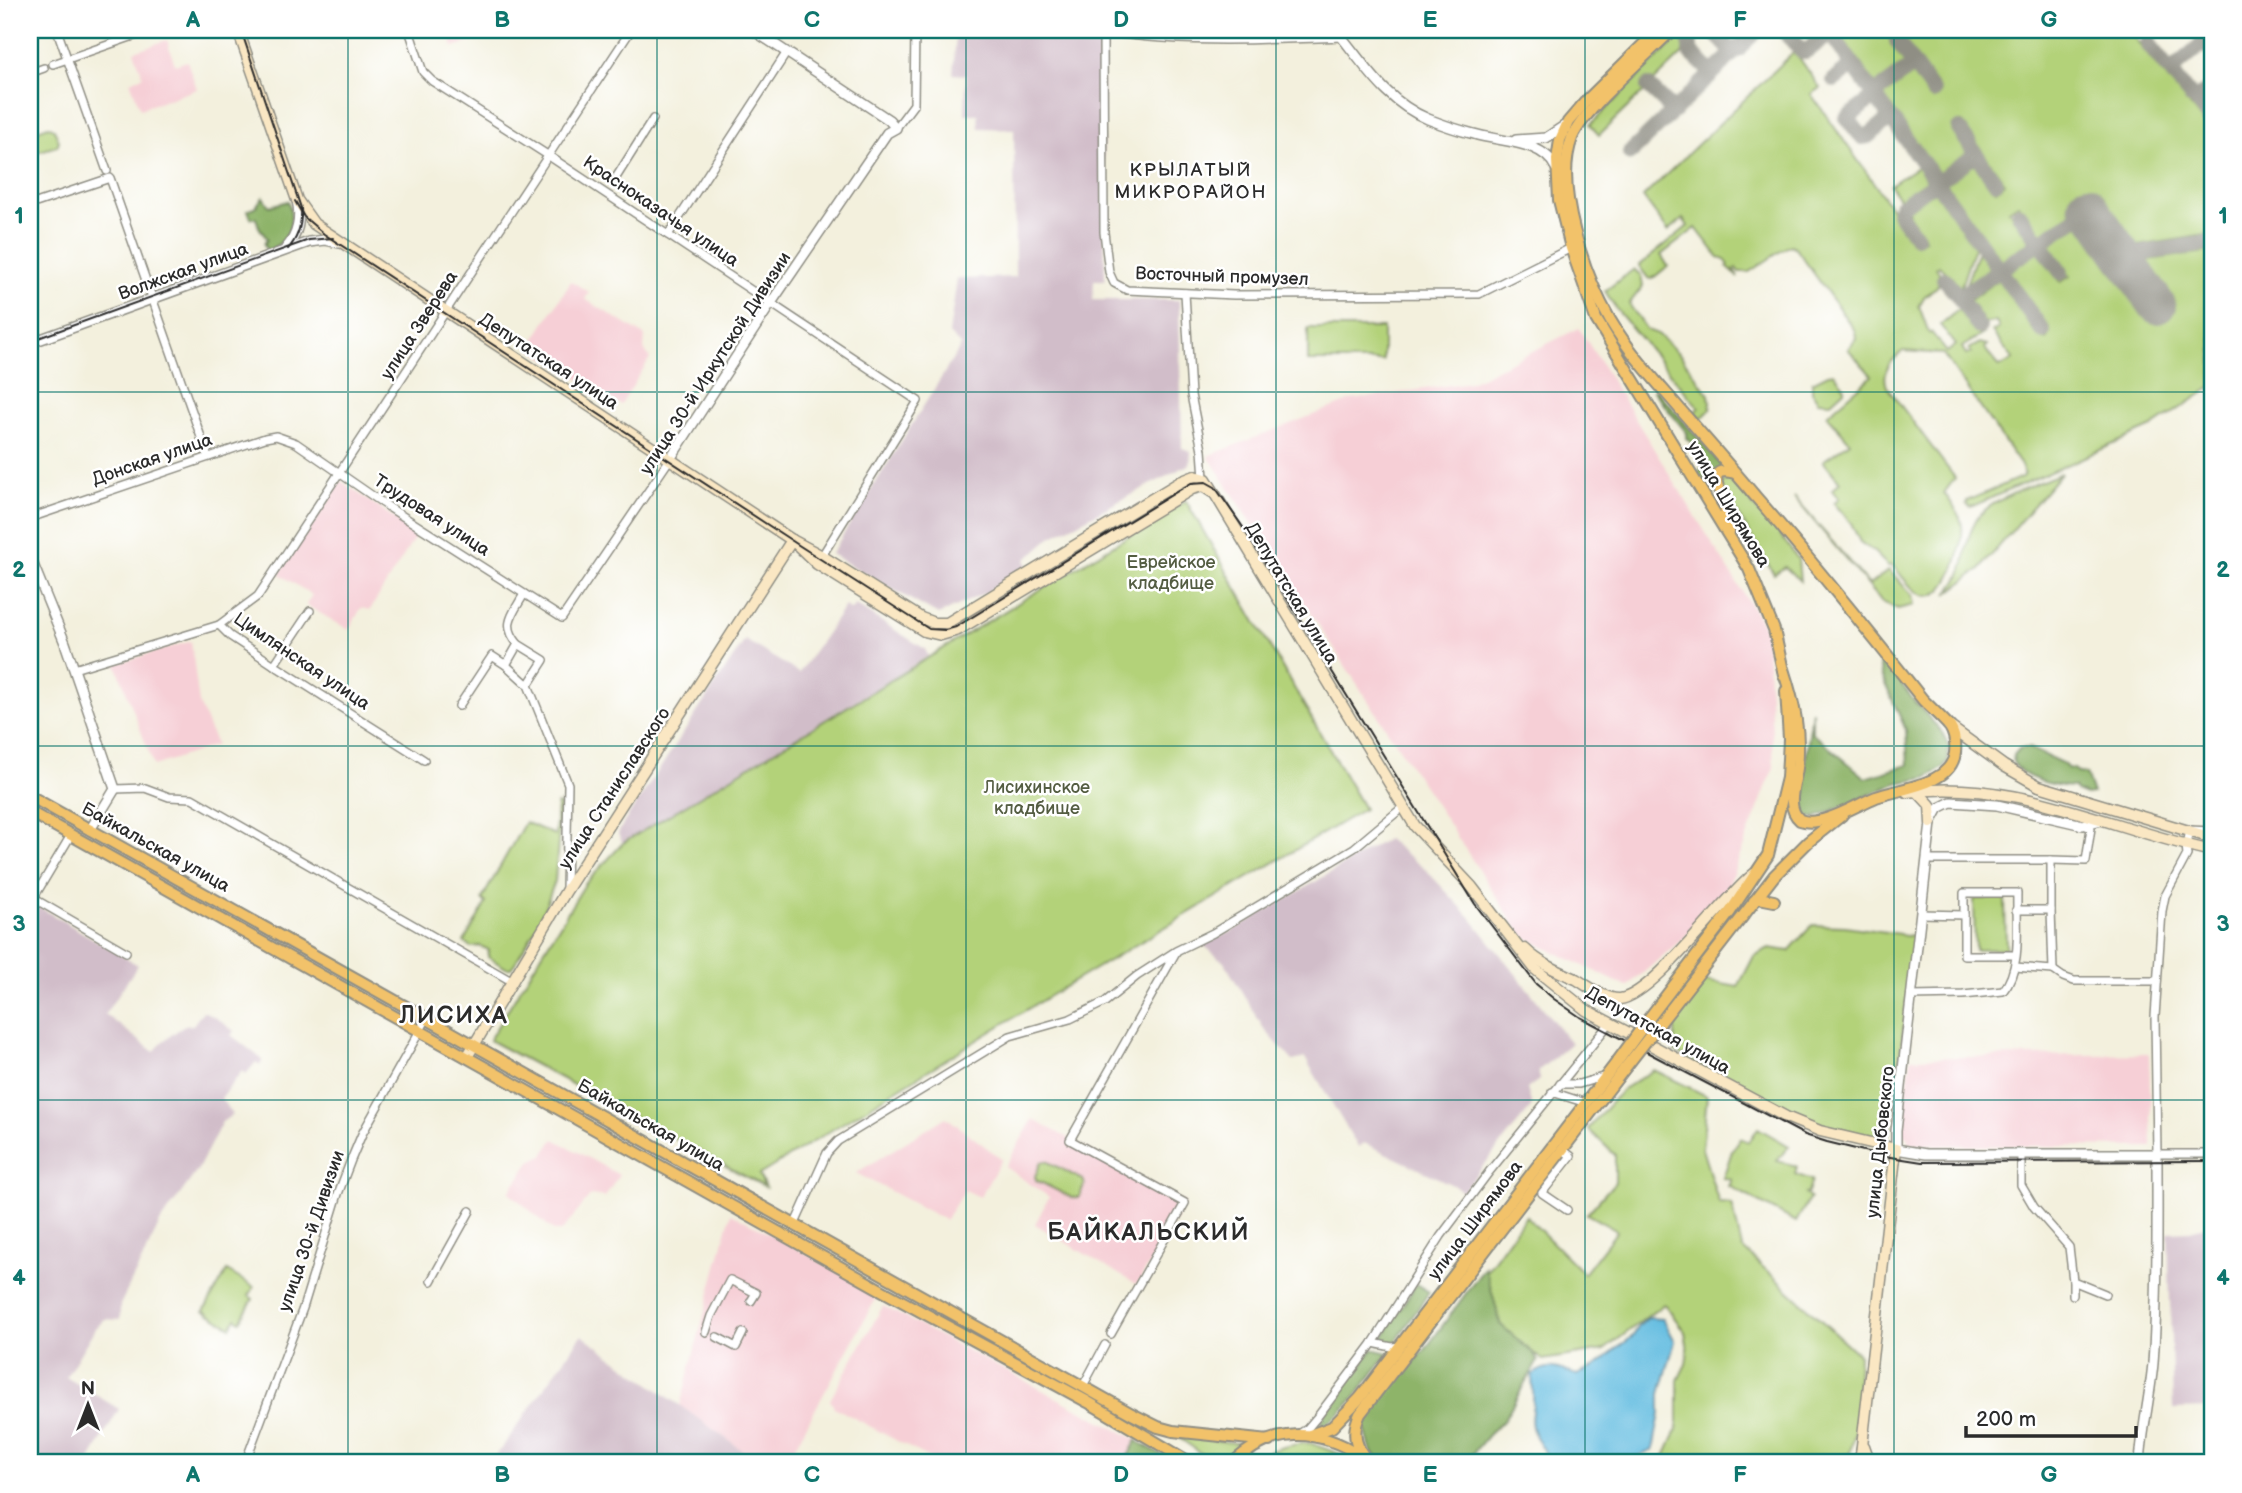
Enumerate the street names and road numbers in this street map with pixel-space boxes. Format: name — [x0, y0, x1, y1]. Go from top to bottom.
street label: Красноказачья улица — [579, 152, 743, 271]
street label: Волжская улица — [115, 238, 251, 305]
street label: улица 30-й Иркутской Дивизии — [636, 248, 795, 478]
street label: Восточный промузел — [1135, 263, 1309, 290]
street label: улица Зверева — [377, 267, 462, 383]
street label: Депутатская улица — [475, 309, 622, 414]
street label: Донская улица — [89, 429, 215, 490]
street label: улица Ширямова — [1683, 437, 1775, 572]
street label: Трудовая улица — [370, 470, 494, 561]
street label: Депутатская улица — [1241, 519, 1342, 668]
street label: Цимлянская улица — [230, 608, 374, 715]
street label: улица Станиславского — [554, 704, 675, 873]
street label: Байкальская улица — [78, 798, 234, 897]
street label: Депутатская улица — [1582, 982, 1734, 1079]
street label: улица Дыбовского — [1862, 1065, 1899, 1219]
street label: Байкальская улица — [574, 1075, 728, 1176]
street label: улица 30-й Дивизии — [274, 1148, 349, 1314]
street label: улица Ширямова — [1424, 1156, 1527, 1284]

